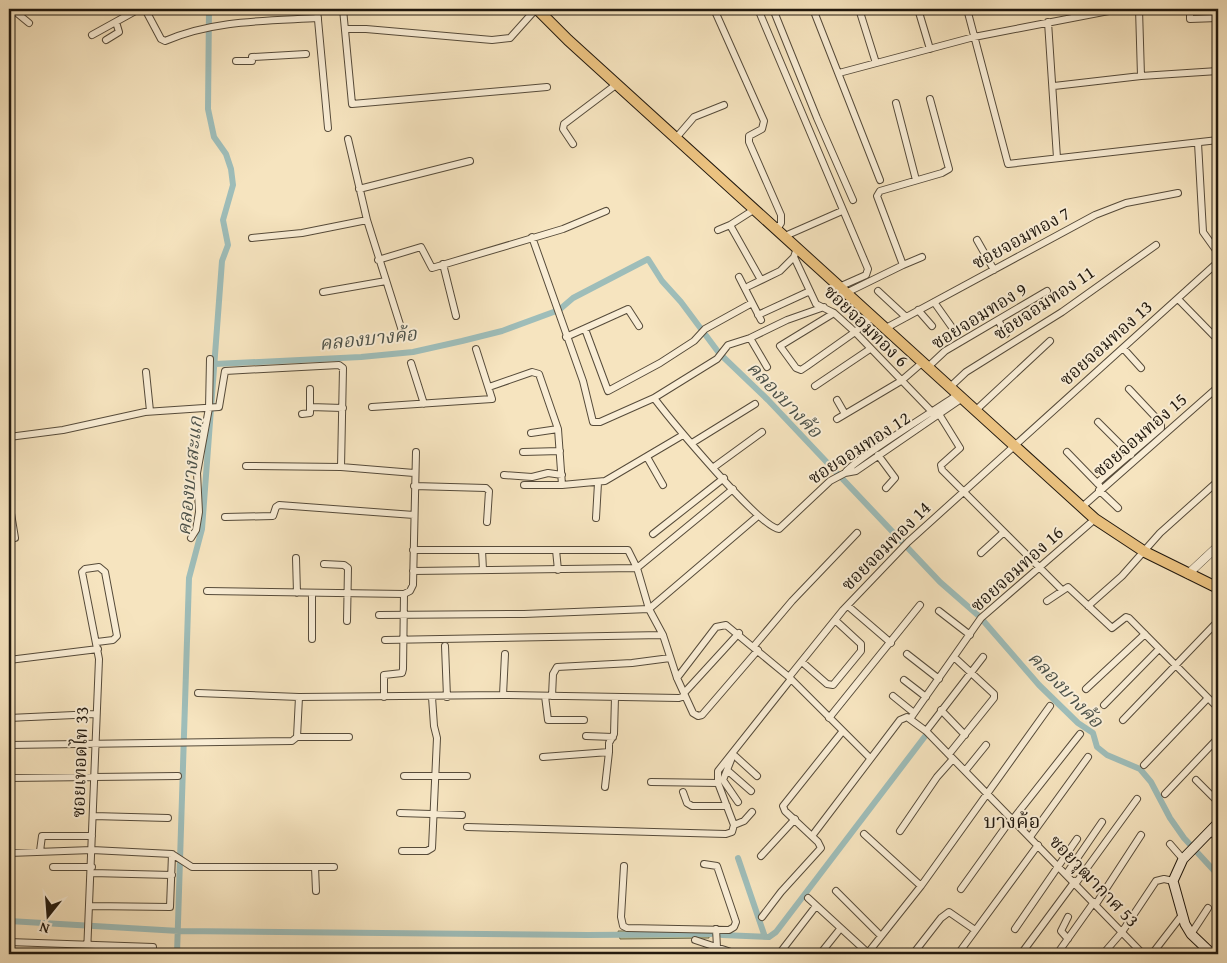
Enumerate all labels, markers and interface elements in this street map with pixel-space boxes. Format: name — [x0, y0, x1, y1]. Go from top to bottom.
street label: ซอยจอมทอง 7 — [967, 199, 1075, 276]
street label: ซอยจอมทอง 11 — [988, 259, 1100, 347]
street label: ซอยจอมทอง 9 — [926, 275, 1032, 356]
street label: ซอยจอมทอง 6 — [818, 278, 915, 373]
street label: ซอยจอมทอง 13 — [1053, 293, 1158, 392]
water label: คลองบางค้อ — [318, 319, 419, 357]
water label: คลองบางค้อ — [741, 354, 830, 445]
street label: ซอยจอมทอง 15 — [1087, 386, 1193, 483]
street label: ซอยจอมทอง 12 — [802, 404, 915, 491]
water label: คลองบางสะแก — [169, 414, 209, 537]
street label: ซอยจอมทอง 14 — [835, 495, 937, 597]
street label: ซอยจอมทอง 16 — [964, 519, 1069, 618]
water label: คลองบางค้อ — [1022, 644, 1111, 735]
street label: ซอยเทอดไท 33 — [64, 706, 95, 818]
district label: บางค้อ — [984, 806, 1040, 835]
street label: ซอยวุฒากาศ 53 — [1043, 828, 1146, 933]
north arrow — [22, 890, 72, 940]
text: N — [36, 917, 52, 939]

